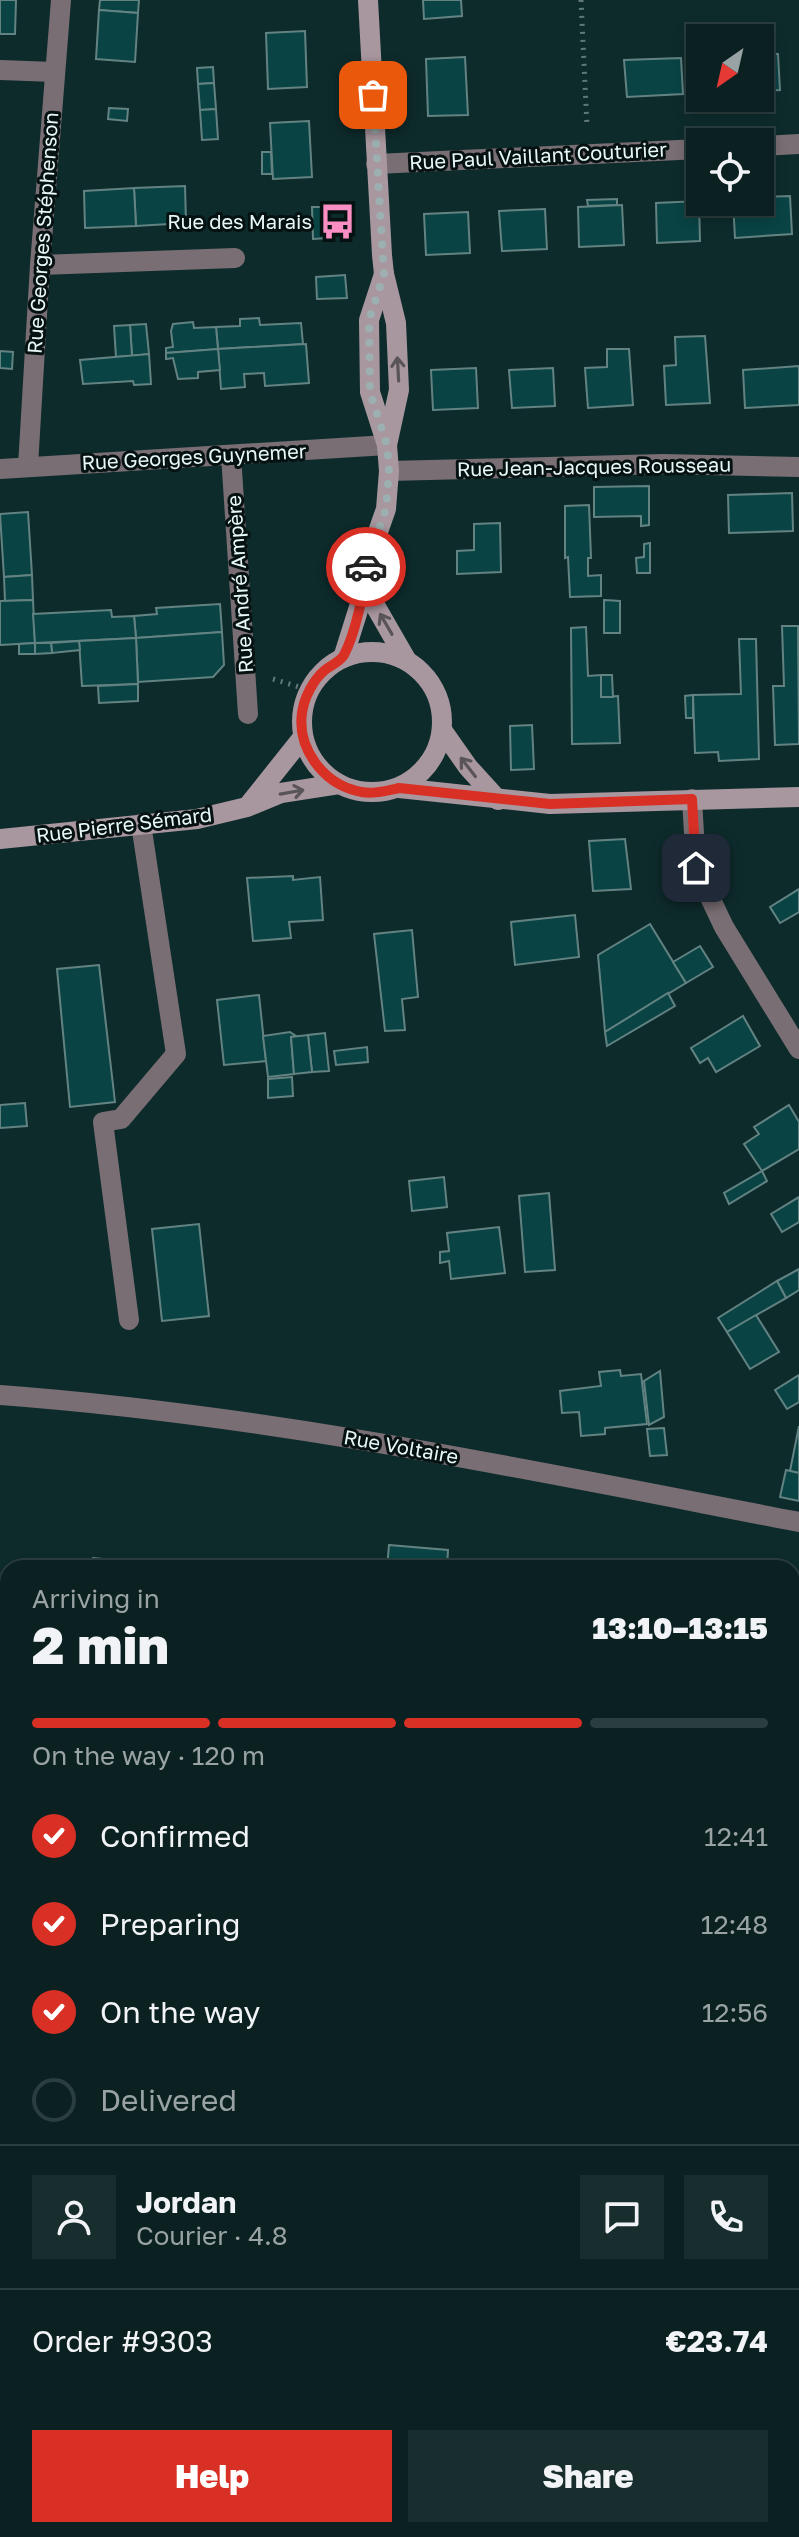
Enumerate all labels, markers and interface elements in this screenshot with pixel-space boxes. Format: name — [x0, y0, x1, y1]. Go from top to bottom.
north arrow — [686, 24, 774, 112]
map controls — [686, 24, 774, 216]
pin — [339, 61, 407, 129]
icon: bag — [351, 73, 395, 117]
street label: Rue Georges Stéphenson — [22, 111, 62, 355]
button: locate — [686, 128, 774, 216]
street label: Rue Paul Vaillant Couturier — [408, 136, 668, 174]
bus stop icon: Rue des Marais — [319, 203, 357, 241]
place label: Rue des Marais — [167, 209, 312, 233]
one-way arrow — [391, 356, 406, 383]
street label: Rue Georges Guynemer — [81, 438, 307, 474]
street label: Rue Jean-Jacques Rousseau — [457, 452, 731, 480]
street label: Rue André Ampère — [221, 494, 257, 674]
courier — [326, 527, 406, 607]
icon: car — [344, 545, 388, 589]
one-way arrow — [378, 613, 393, 637]
one-way arrow — [460, 756, 478, 777]
one-way arrow — [279, 783, 304, 798]
street label: Rue Pierre Sémard — [34, 801, 213, 847]
pin — [662, 834, 730, 902]
icon: home — [674, 846, 718, 890]
street label: Rue Voltaire — [342, 1424, 460, 1468]
text: Arriving in — [32, 1583, 160, 1614]
text: 13:10–13:15 — [592, 1610, 768, 1646]
text: 2 min — [32, 1613, 169, 1675]
text: On the way · 120 m — [32, 1740, 265, 1771]
icon: check — [32, 1814, 76, 1858]
text: Confirmed — [100, 1818, 250, 1854]
text: 12:41 — [704, 1821, 768, 1852]
icon: check — [32, 1902, 76, 1946]
text: Preparing — [100, 1906, 241, 1942]
text: 12:48 — [701, 1909, 768, 1940]
icon: check — [32, 1990, 76, 2034]
text: On the way — [100, 1994, 260, 2030]
text: 12:56 — [702, 1997, 768, 2028]
text: Delivered — [100, 2082, 237, 2118]
button: person — [32, 2175, 116, 2259]
button: chat — [580, 2175, 664, 2259]
button: phone — [684, 2175, 768, 2259]
text: Jordan — [136, 2184, 236, 2220]
text: Courier · 4.8 — [136, 2220, 288, 2251]
text: Order #9303 — [32, 2323, 213, 2359]
text: €23.74 — [666, 2323, 768, 2359]
button: Help — [32, 2430, 392, 2522]
button: Share — [408, 2430, 768, 2522]

